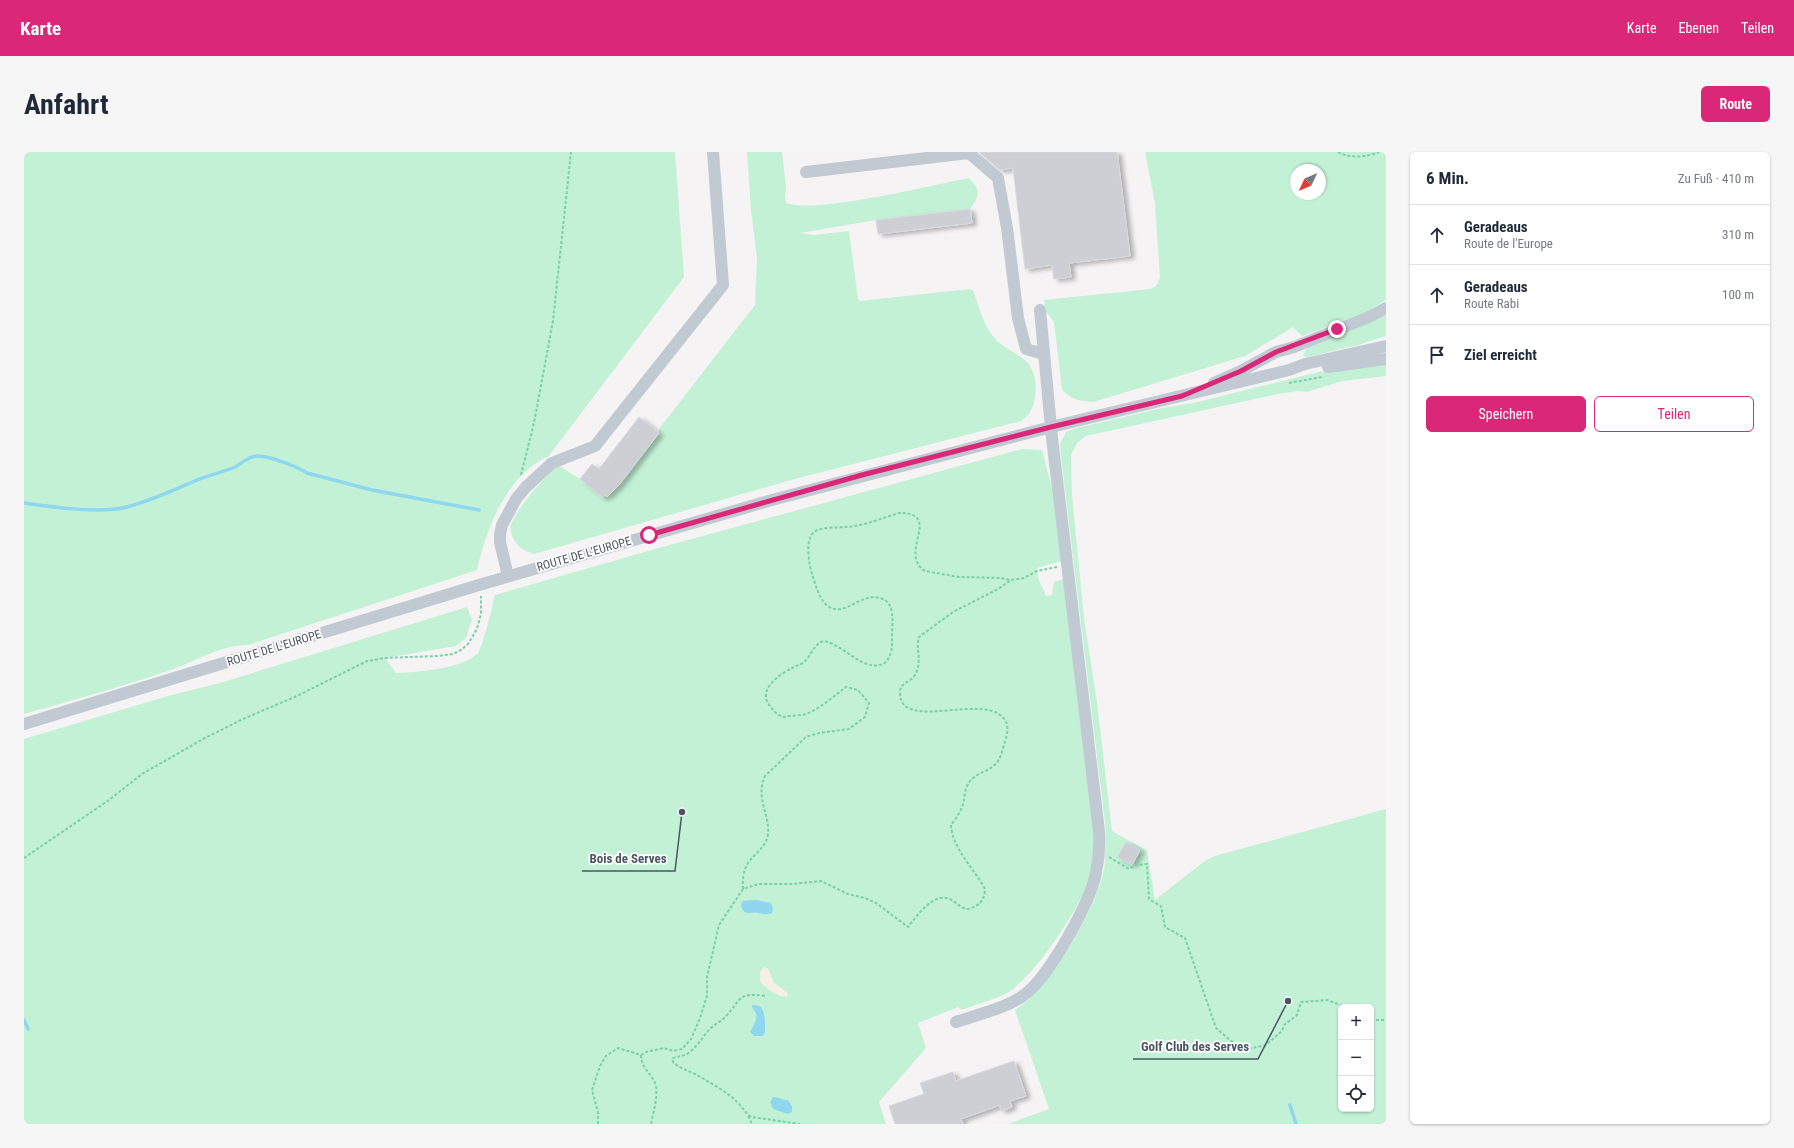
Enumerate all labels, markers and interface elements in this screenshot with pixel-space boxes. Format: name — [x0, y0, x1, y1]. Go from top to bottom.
text: Karte — [20, 17, 61, 40]
text: Karte — [1627, 20, 1656, 36]
text: Ebenen — [1678, 20, 1719, 36]
text: Teilen — [1741, 20, 1774, 36]
button: Route — [1701, 86, 1770, 122]
text: Anfahrt — [24, 88, 109, 121]
north arrow — [1290, 164, 1326, 200]
text: 6 Min. — [1426, 168, 1469, 188]
text: Zu Fuß · 410 m — [1678, 171, 1754, 186]
text: Geradeaus — [1464, 218, 1528, 236]
icon: ahead — [1426, 224, 1448, 246]
text: 310 m — [1722, 227, 1754, 242]
text: Route de l'Europe — [1464, 236, 1553, 251]
text: Geradeaus — [1464, 278, 1528, 296]
icon: ahead — [1426, 284, 1448, 306]
text: 100 m — [1722, 287, 1754, 302]
text: Route Rabi — [1464, 296, 1519, 311]
route end — [1328, 320, 1346, 338]
icon: arrive — [1426, 344, 1448, 366]
text: Ziel erreicht — [1464, 346, 1537, 364]
button: Speichern — [1426, 396, 1586, 432]
button: Teilen — [1594, 396, 1754, 432]
route start — [640, 526, 658, 544]
street label: ROUTE DE L'EUROPE — [535, 534, 633, 574]
street label: ROUTE DE L'EUROPE — [225, 627, 323, 669]
callout: Bois de Serves — [582, 846, 675, 871]
text: Bois de Serves — [589, 851, 667, 866]
map controls — [1338, 1004, 1374, 1112]
button: + — [1338, 1004, 1374, 1040]
callout: Golf Club des Serves — [1133, 1034, 1258, 1059]
text: Golf Club des Serves — [1141, 1039, 1249, 1054]
button: − — [1338, 1040, 1374, 1076]
button: locate — [1338, 1076, 1374, 1112]

